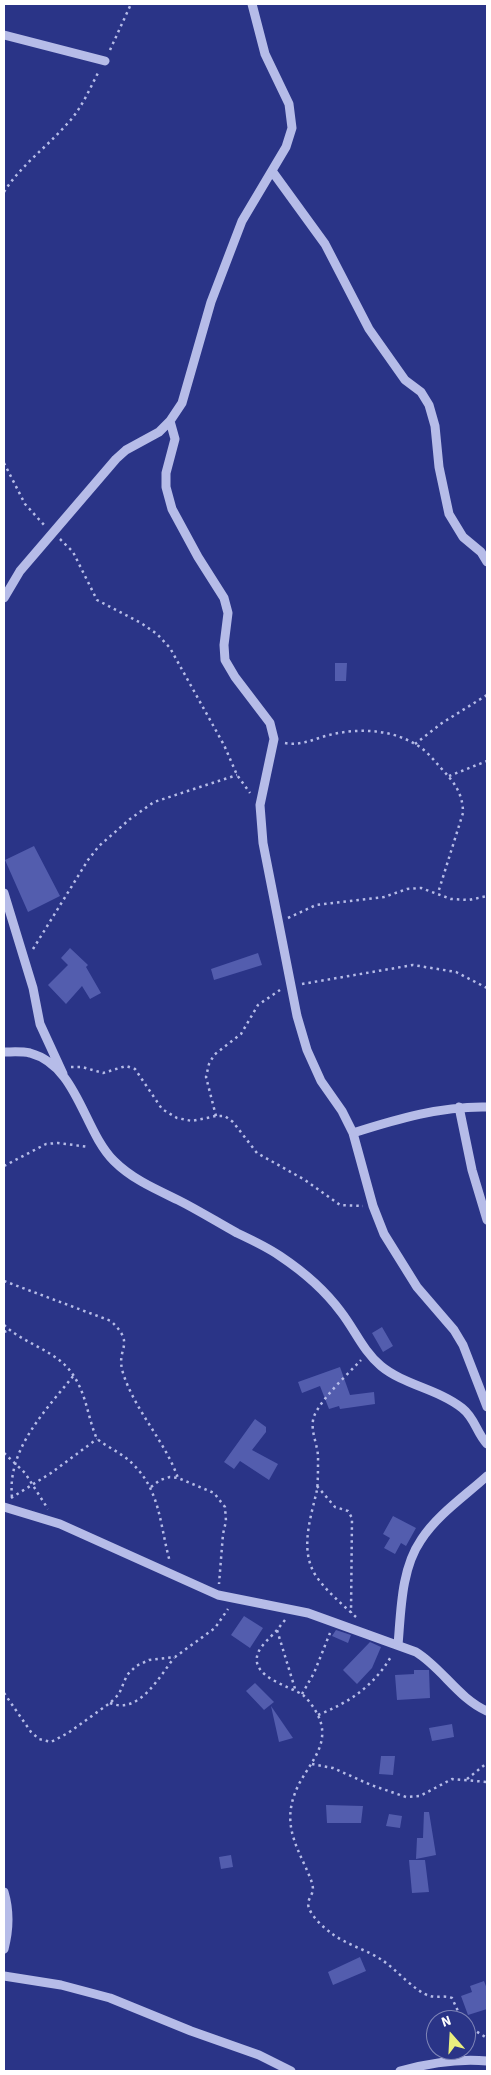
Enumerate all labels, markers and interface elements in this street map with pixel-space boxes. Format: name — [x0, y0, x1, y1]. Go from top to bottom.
north arrow — [426, 2010, 476, 2060]
text: N — [439, 2011, 454, 2033]

